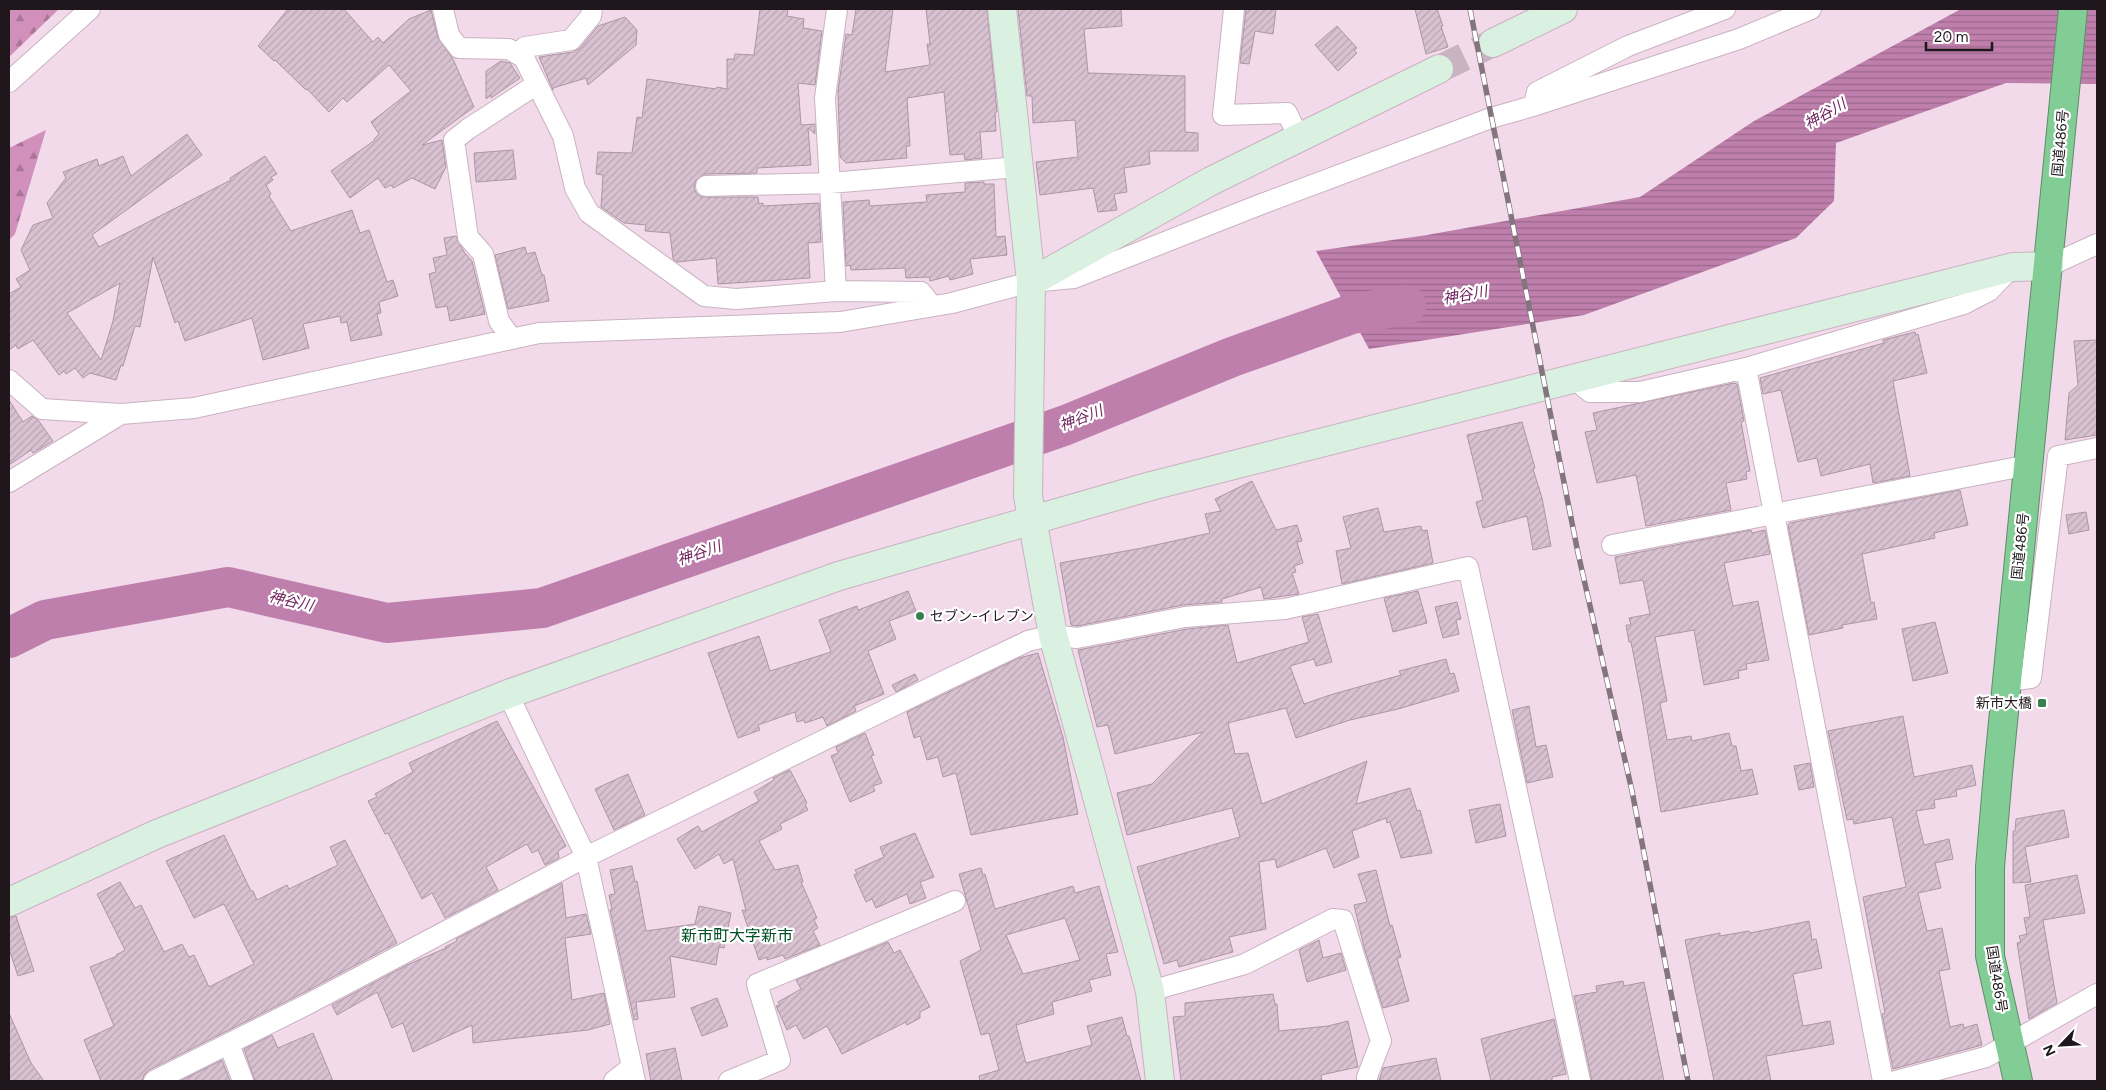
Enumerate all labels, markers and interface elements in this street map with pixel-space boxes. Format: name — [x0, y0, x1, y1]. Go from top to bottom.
scale bar — [1926, 20, 1992, 52]
text: 20 m — [1934, 28, 1968, 46]
water label: 神谷川 — [1801, 94, 1851, 133]
street label: 国道486号 — [2049, 109, 2072, 177]
water label: 神谷川 — [1441, 282, 1491, 308]
water label: 神谷川 — [1057, 401, 1107, 434]
street label: 国道486号 — [2009, 512, 2032, 580]
water label: 神谷川 — [675, 537, 725, 569]
water label: 神谷川 — [267, 587, 317, 615]
place label: セブン-イレブン — [930, 608, 1034, 625]
marker: セブン-イレブン — [914, 610, 926, 622]
place label: 新市大橋 — [1976, 695, 2032, 712]
marker: 新市大橋 — [2036, 697, 2048, 709]
district label: 新市町大字新市 — [681, 926, 793, 945]
street label: 国道486号 — [1983, 945, 2010, 1014]
north arrow — [2036, 1020, 2086, 1070]
text: N — [2040, 1042, 2060, 1059]

